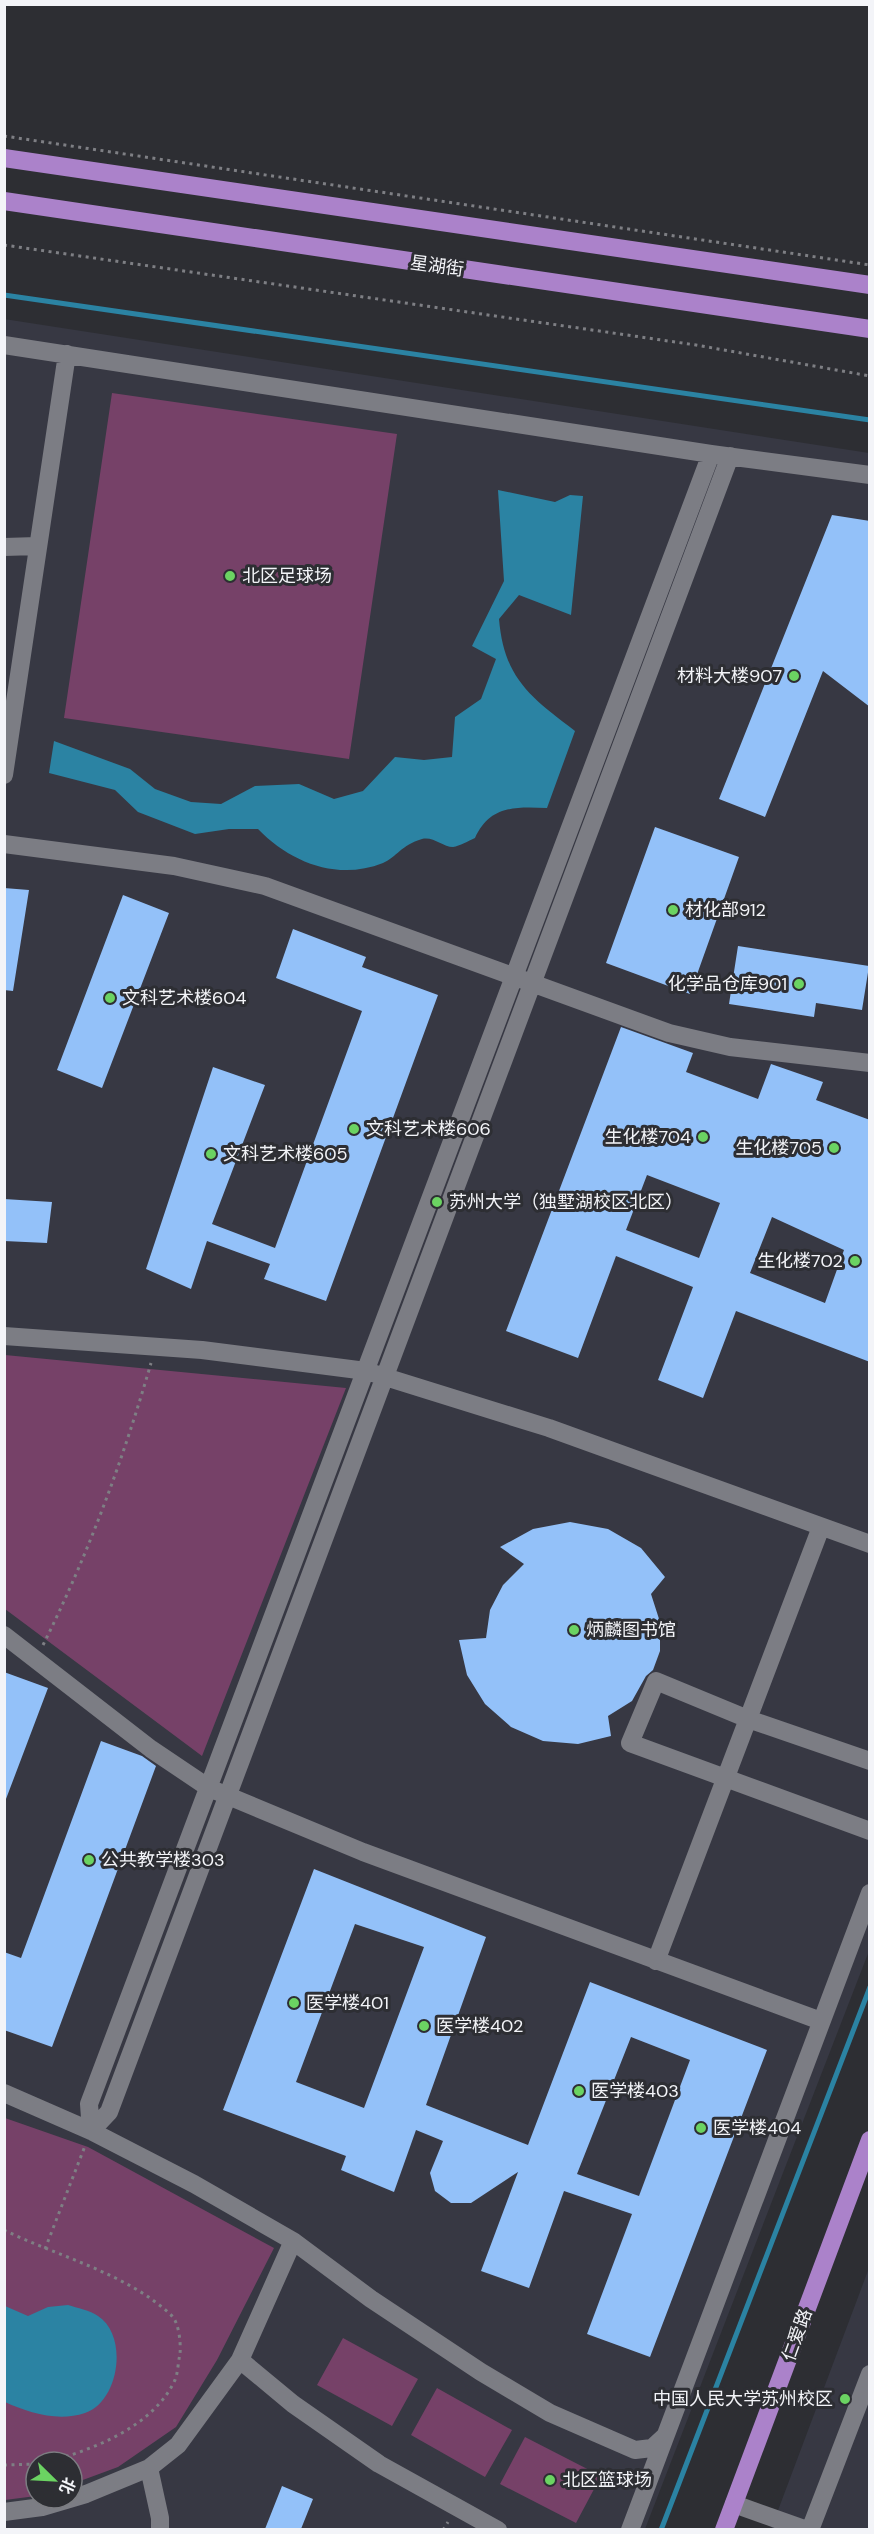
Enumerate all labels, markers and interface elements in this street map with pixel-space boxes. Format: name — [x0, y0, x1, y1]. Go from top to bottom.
street label: 星湖街 — [409, 250, 465, 282]
place label: 北区足球场 — [242, 564, 332, 588]
marker: 北区足球场 — [223, 569, 237, 583]
place label: 材料大楼907 — [677, 664, 782, 688]
marker: 材料大楼907 — [787, 669, 801, 683]
place label: 材化部912 — [685, 898, 766, 922]
marker: 材化部912 — [666, 903, 680, 917]
place label: 化学品仓库901 — [668, 972, 787, 996]
marker: 化学品仓库901 — [792, 977, 806, 991]
place label: 文科艺术楼604 — [122, 986, 247, 1010]
marker: 文科艺术楼604 — [103, 991, 117, 1005]
place label: 文科艺术楼606 — [366, 1117, 491, 1141]
marker: 文科艺术楼606 — [347, 1122, 361, 1136]
place label: 生化楼704 — [604, 1125, 691, 1149]
marker: 生化楼704 — [696, 1130, 710, 1144]
place label: 生化楼705 — [735, 1136, 822, 1160]
marker: 生化楼705 — [827, 1141, 841, 1155]
place label: 文科艺术楼605 — [223, 1142, 348, 1166]
marker: 文科艺术楼605 — [204, 1147, 218, 1161]
place label: 苏州大学（独墅湖校区北区） — [449, 1190, 683, 1214]
marker: 苏州大学（独墅湖校区北区） — [430, 1195, 444, 1209]
place label: 生化楼702 — [757, 1249, 843, 1273]
marker: 生化楼702 — [848, 1254, 862, 1268]
place label: 炳麟图书馆 — [586, 1618, 676, 1642]
marker: 炳麟图书馆 — [567, 1623, 581, 1637]
place label: 公共教学楼303 — [101, 1848, 225, 1872]
marker: 公共教学楼303 — [82, 1853, 96, 1867]
place label: 医学楼401 — [306, 1991, 389, 2015]
marker: 医学楼401 — [287, 1996, 301, 2010]
place label: 医学楼402 — [436, 2014, 523, 2038]
marker: 医学楼402 — [417, 2019, 431, 2033]
place label: 医学楼403 — [591, 2079, 679, 2103]
marker: 医学楼403 — [572, 2084, 586, 2098]
place label: 医学楼404 — [713, 2116, 801, 2140]
marker: 医学楼404 — [694, 2121, 708, 2135]
street label: 仁爱路 — [776, 2306, 818, 2364]
place label: 中国人民大学苏州校区 — [653, 2387, 833, 2411]
marker: 中国人民大学苏州校区 — [838, 2392, 852, 2406]
north arrow — [24, 2450, 84, 2510]
place label: 北区篮球场 — [562, 2468, 652, 2492]
marker: 北区篮球场 — [543, 2473, 557, 2487]
text: 北 — [54, 2474, 80, 2497]

